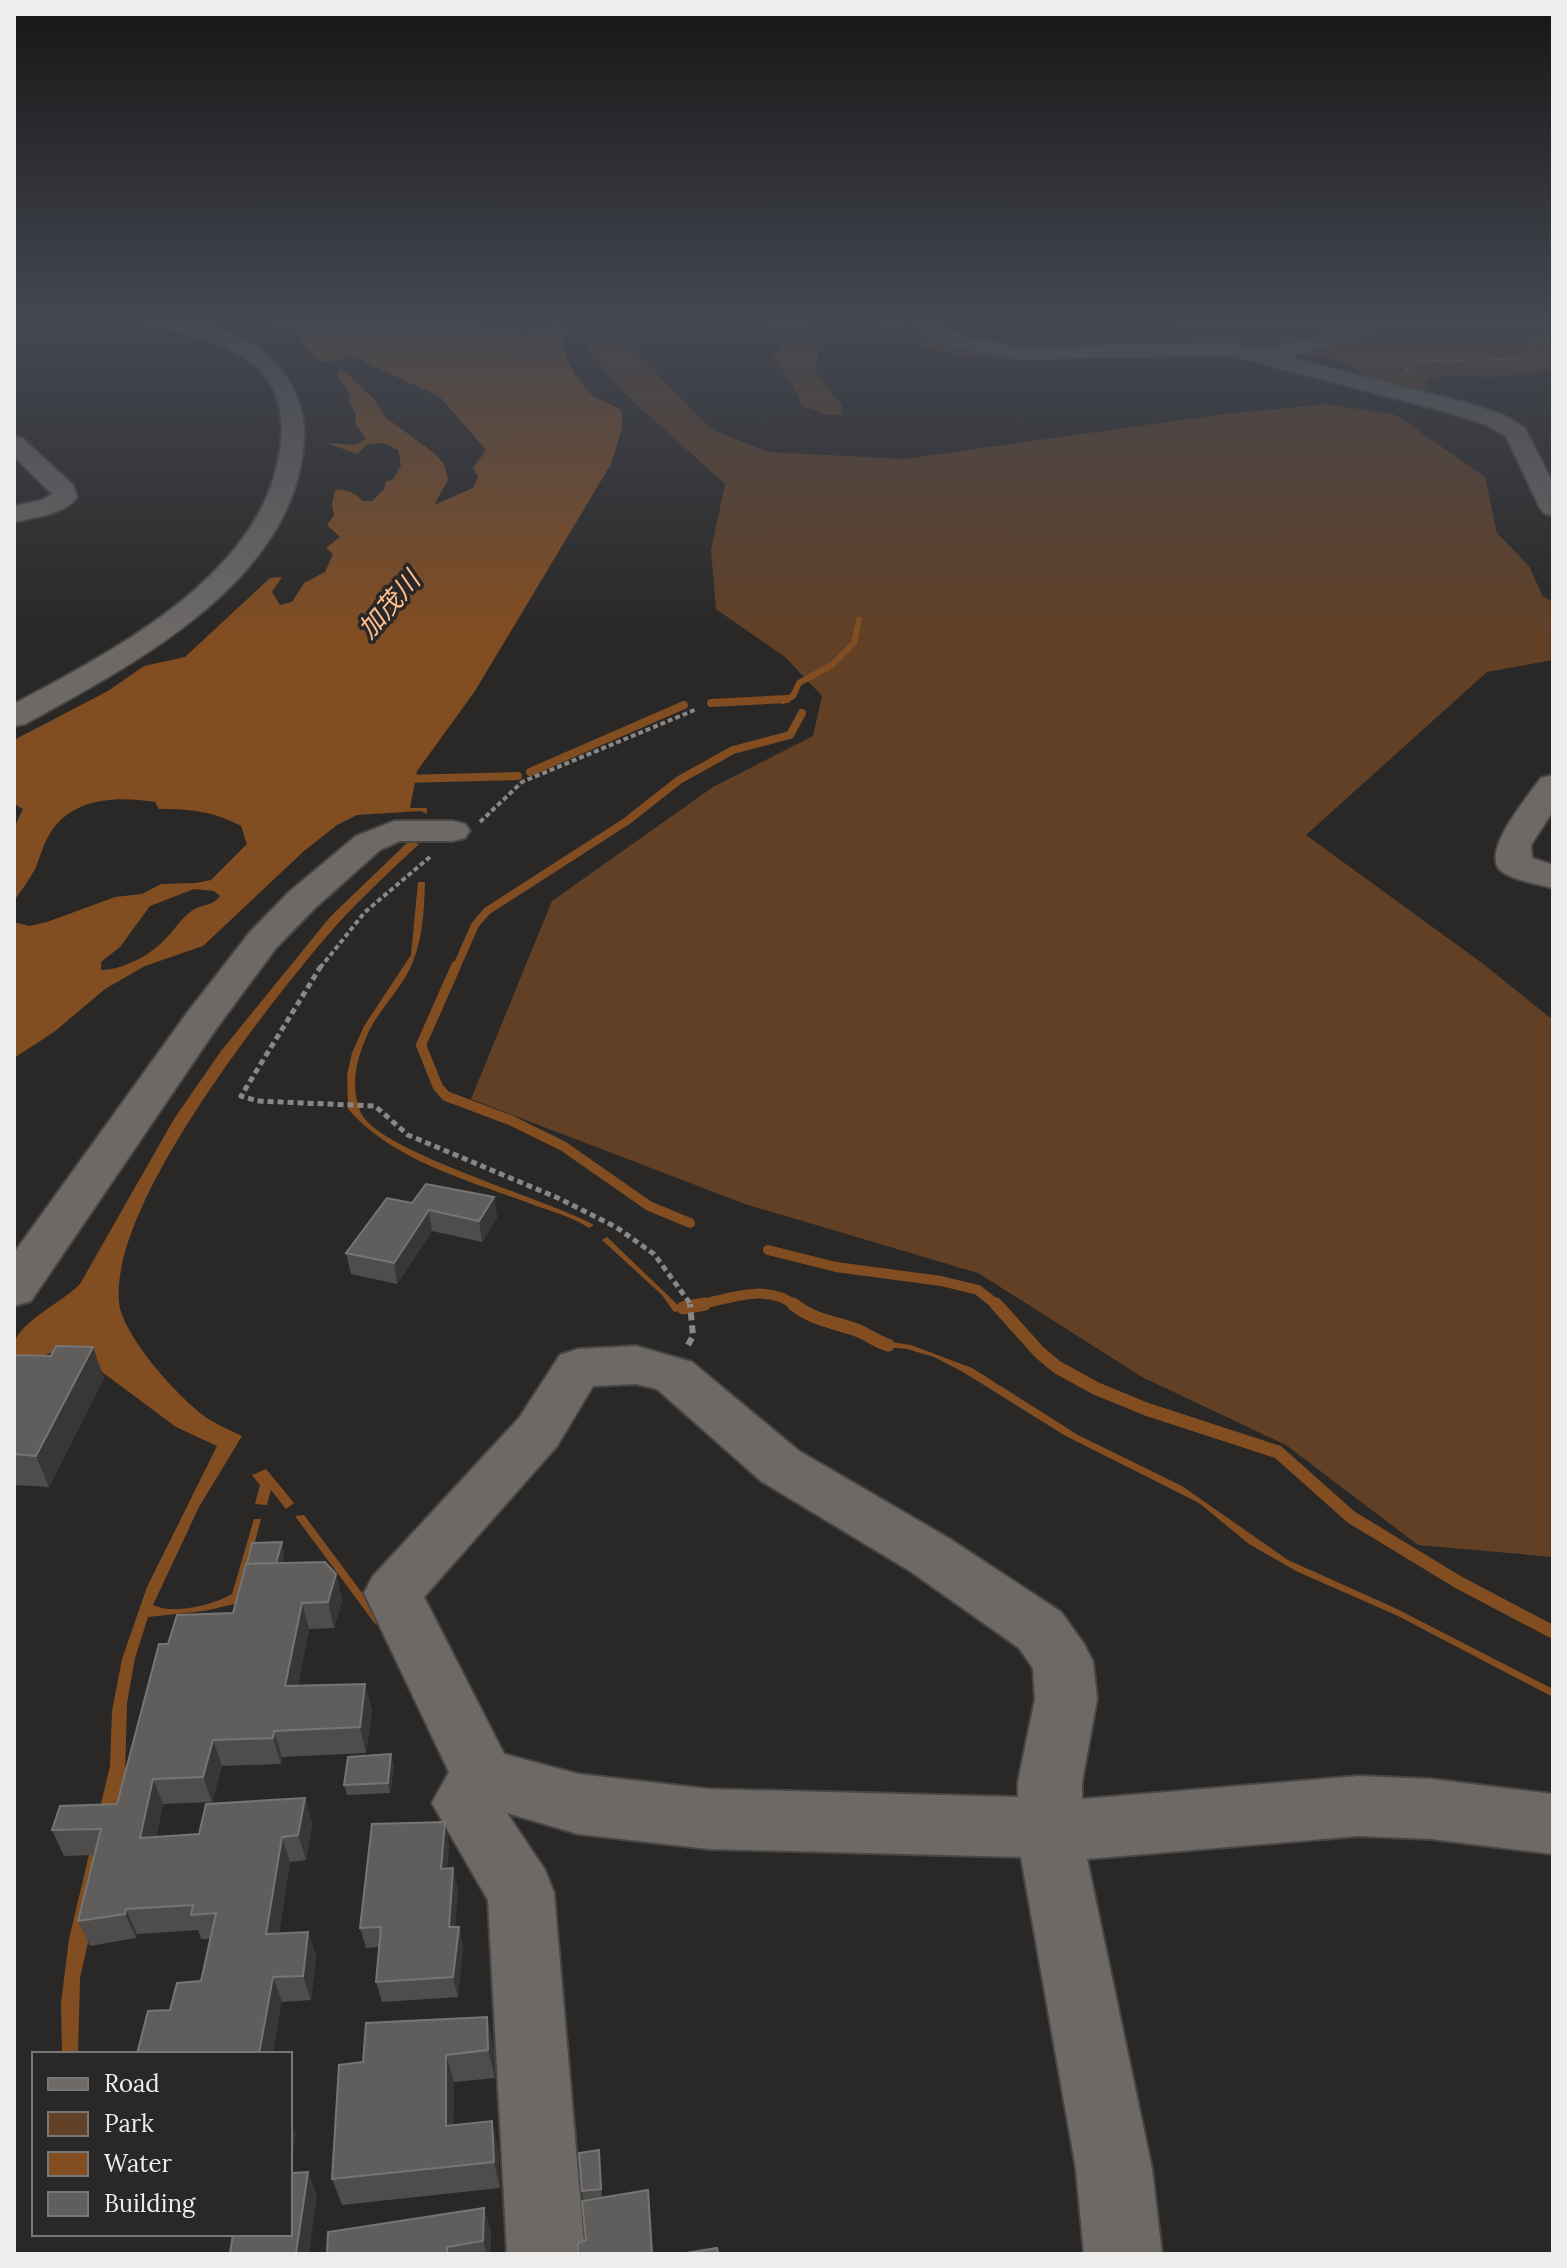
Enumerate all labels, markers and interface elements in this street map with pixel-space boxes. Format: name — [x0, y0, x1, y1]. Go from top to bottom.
water label: 加茂川 — [351, 562, 429, 645]
legend — [32, 2052, 292, 2236]
text: Road — [104, 2068, 160, 2099]
text: Park — [104, 2108, 154, 2139]
text: Water — [104, 2148, 172, 2179]
text: Building — [104, 2188, 196, 2219]

